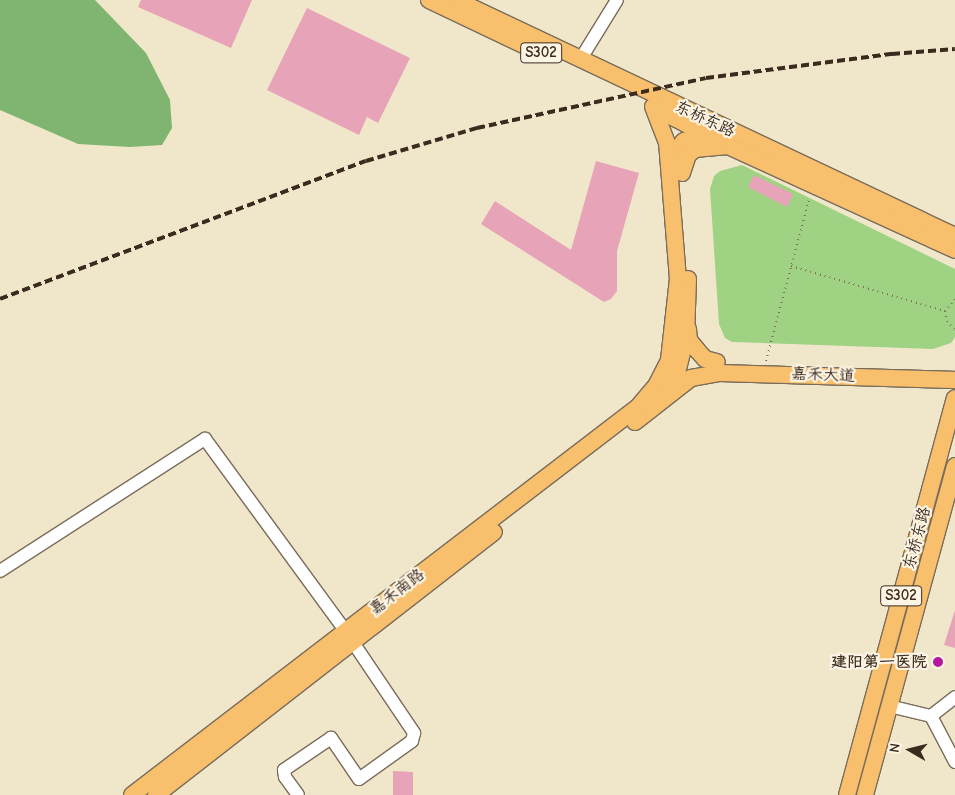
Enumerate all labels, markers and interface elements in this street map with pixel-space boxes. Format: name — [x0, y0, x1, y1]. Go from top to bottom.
road number: S302 — [520, 40, 562, 66]
street label: 东桥东路 — [672, 97, 738, 141]
street label: 嘉禾大道 — [791, 364, 855, 386]
street label: 东桥东路 — [899, 505, 935, 571]
street label: 嘉禾南路 — [366, 565, 428, 619]
road number: S302 — [880, 584, 922, 608]
place label: 建阳第一医院 — [831, 652, 927, 672]
marker: 建阳第一医院 — [931, 655, 945, 669]
north arrow — [885, 725, 935, 775]
text: N — [886, 742, 904, 754]

